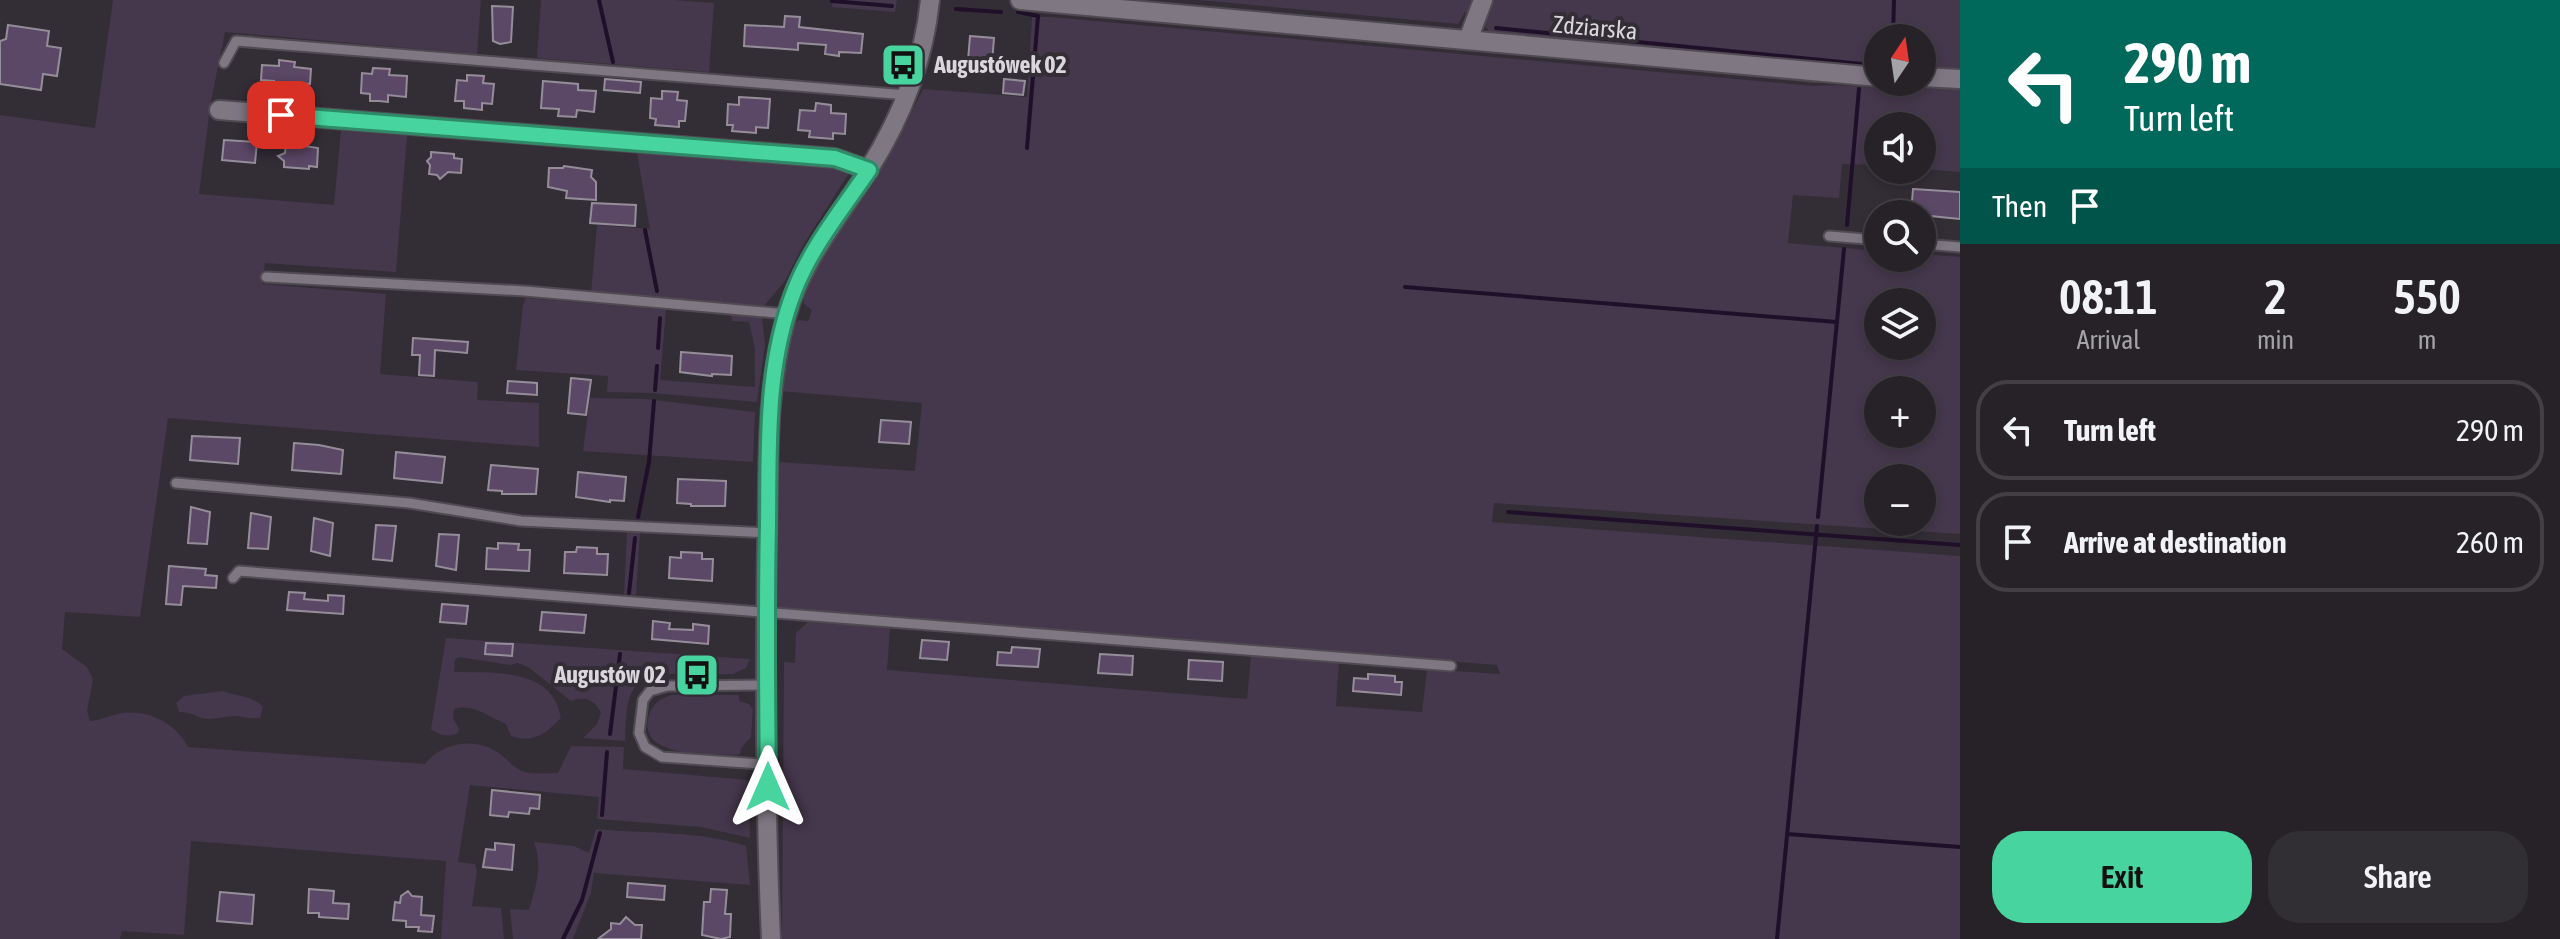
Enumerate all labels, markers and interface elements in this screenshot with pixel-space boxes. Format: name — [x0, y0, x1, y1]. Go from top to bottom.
street label: Zdziarska — [1552, 10, 1638, 45]
north arrow — [1864, 24, 1936, 96]
map controls — [1864, 24, 1936, 536]
text: 290 m — [2124, 31, 2251, 95]
icon: left — [1992, 32, 2096, 136]
bus stop icon: Augustówek 02 — [879, 41, 927, 89]
place label: Augustówek 02 — [933, 51, 1067, 78]
pin — [247, 81, 315, 149]
icon: arrive — [259, 93, 303, 137]
text: Turn left — [2124, 97, 2234, 139]
button: sound — [1864, 112, 1936, 184]
icon: arrive — [2063, 184, 2107, 228]
text: Then — [1992, 189, 2047, 223]
button: search — [1864, 200, 1936, 272]
text: 08:11 — [2059, 269, 2158, 324]
text: 2 — [2264, 269, 2287, 324]
text: 550 — [2393, 269, 2461, 324]
button: layers — [1864, 288, 1936, 360]
text: Arrival — [2077, 325, 2140, 355]
text: min — [2257, 325, 2294, 355]
text: m — [2418, 325, 2436, 355]
button: + — [1864, 376, 1936, 448]
icon: left — [1996, 408, 2040, 452]
text: Turn left — [2064, 413, 2156, 447]
text: 290 m — [2456, 413, 2524, 447]
button: − — [1864, 464, 1936, 536]
icon: arrive — [1996, 520, 2040, 564]
text: Arrive at destination — [2064, 525, 2286, 559]
text: 260 m — [2456, 525, 2524, 559]
bus stop icon: Augustów 02 — [673, 651, 721, 699]
place label: Augustów 02 — [553, 661, 666, 688]
position arrow — [726, 745, 810, 829]
button: Exit — [1992, 831, 2252, 923]
button: Share — [2268, 831, 2528, 923]

